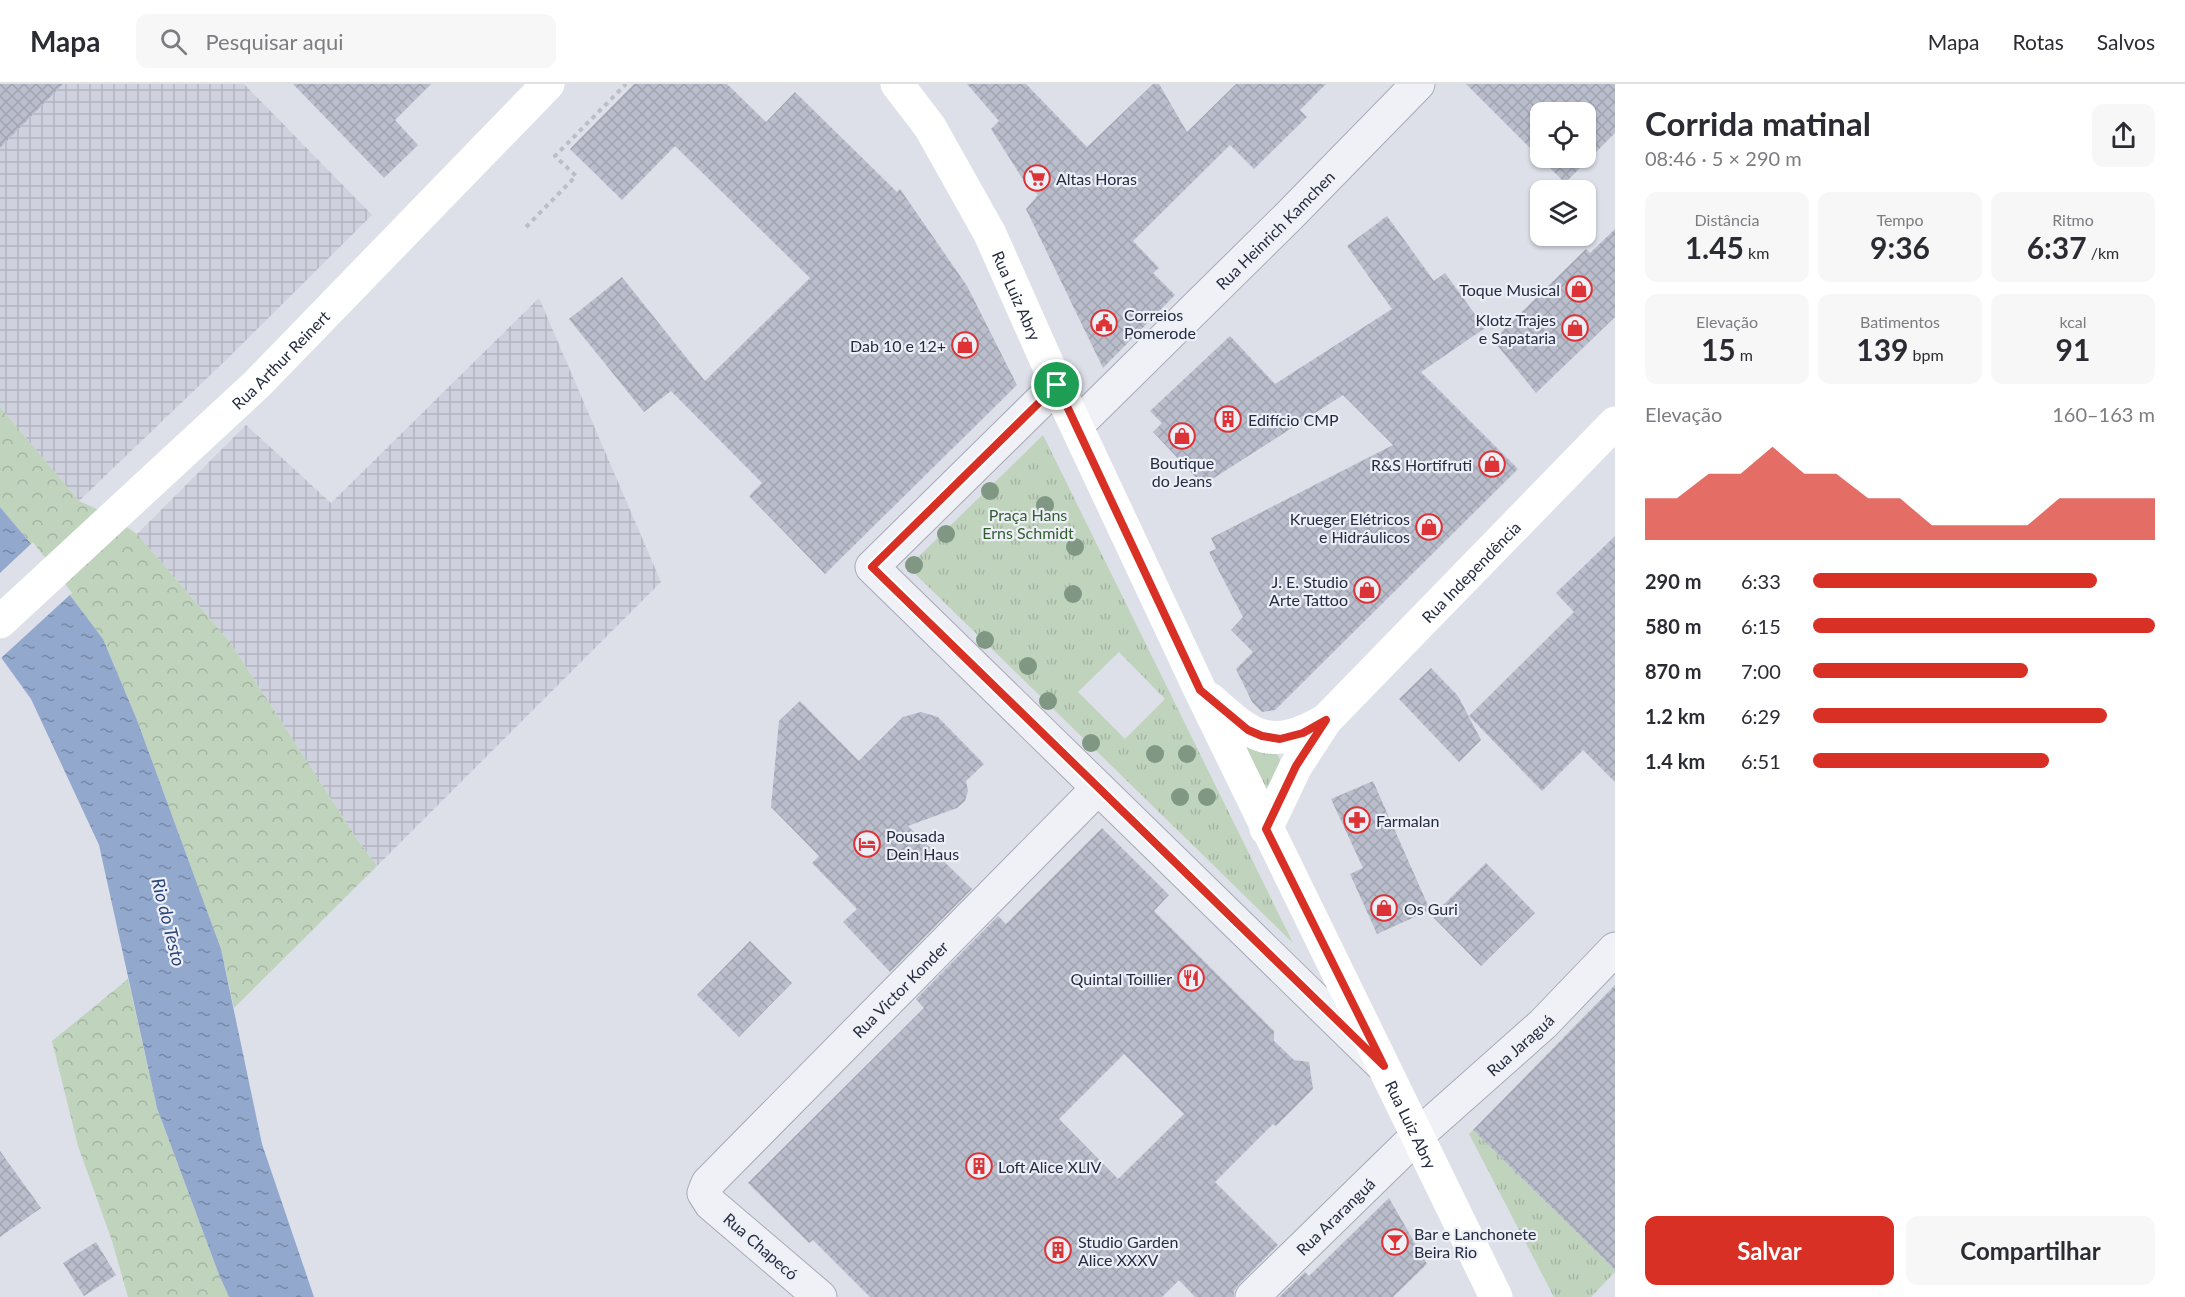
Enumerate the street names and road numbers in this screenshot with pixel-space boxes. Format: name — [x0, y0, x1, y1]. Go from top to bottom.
street label: Rua Heinrich Kamchen — [1211, 166, 1338, 293]
street label: Rua Luiz Abry — [989, 248, 1046, 344]
street label: Rua Arthur Reinert — [227, 306, 333, 412]
street label: Rua Independência — [1417, 517, 1524, 626]
street label: Rua Victor Konder — [848, 936, 952, 1041]
street label: Rua Jaraguá — [1482, 1010, 1557, 1079]
street label: Rua Luiz Abry — [1382, 1077, 1442, 1172]
street label: Rua Araranguá — [1292, 1173, 1378, 1259]
street label: Rua Chapecó — [720, 1209, 802, 1283]

